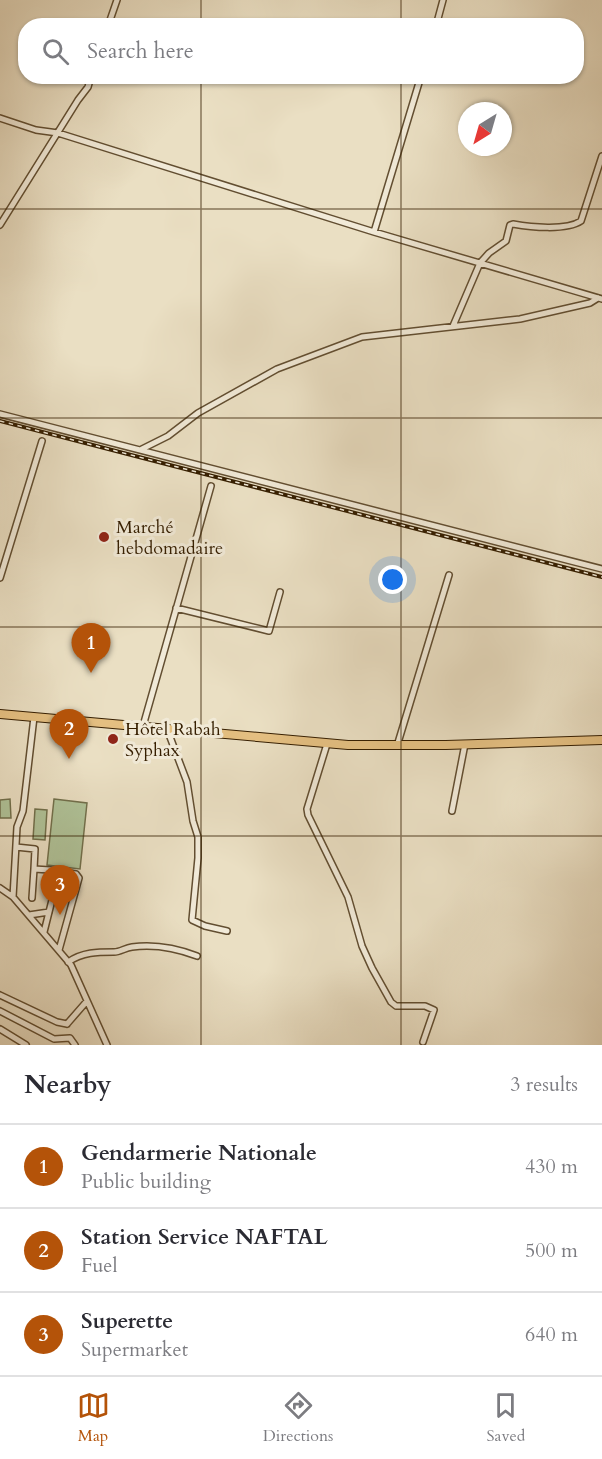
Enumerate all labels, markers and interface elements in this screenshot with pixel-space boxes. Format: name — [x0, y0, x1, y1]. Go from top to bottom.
search box — [18, 18, 584, 84]
icon: search — [39, 35, 72, 68]
text: Search here — [87, 36, 194, 66]
north arrow — [458, 102, 512, 156]
place label: Marché hebdomadaire — [116, 515, 223, 561]
marker: Marché hebdomadaire — [97, 530, 111, 544]
your location — [378, 565, 407, 594]
pin: 1 — [72, 624, 110, 673]
pin: 2 — [50, 710, 88, 759]
place label: Hôtel Rabah Syphax — [125, 717, 221, 763]
marker: Hôtel Rabah Syphax — [106, 732, 120, 746]
pin: 3 — [40, 866, 80, 915]
text: Nearby — [24, 1067, 112, 1102]
text: 3 results — [510, 1071, 578, 1098]
text: Gendarmerie Nationale — [81, 1138, 317, 1168]
text: 1 — [38, 1153, 49, 1180]
text: 430 m — [525, 1153, 578, 1180]
text: Public building — [81, 1168, 211, 1195]
text: Station Service NAFTAL — [81, 1222, 328, 1252]
text: 2 — [38, 1237, 49, 1264]
text: 500 m — [525, 1237, 578, 1264]
text: Fuel — [81, 1252, 118, 1279]
text: Superette — [81, 1306, 173, 1336]
text: 3 — [38, 1321, 49, 1348]
text: 640 m — [525, 1321, 578, 1348]
text: Supermarket — [81, 1336, 188, 1363]
tab: Map — [77, 1389, 110, 1447]
tab: Directions — [263, 1389, 333, 1447]
tab: Saved — [487, 1389, 525, 1447]

